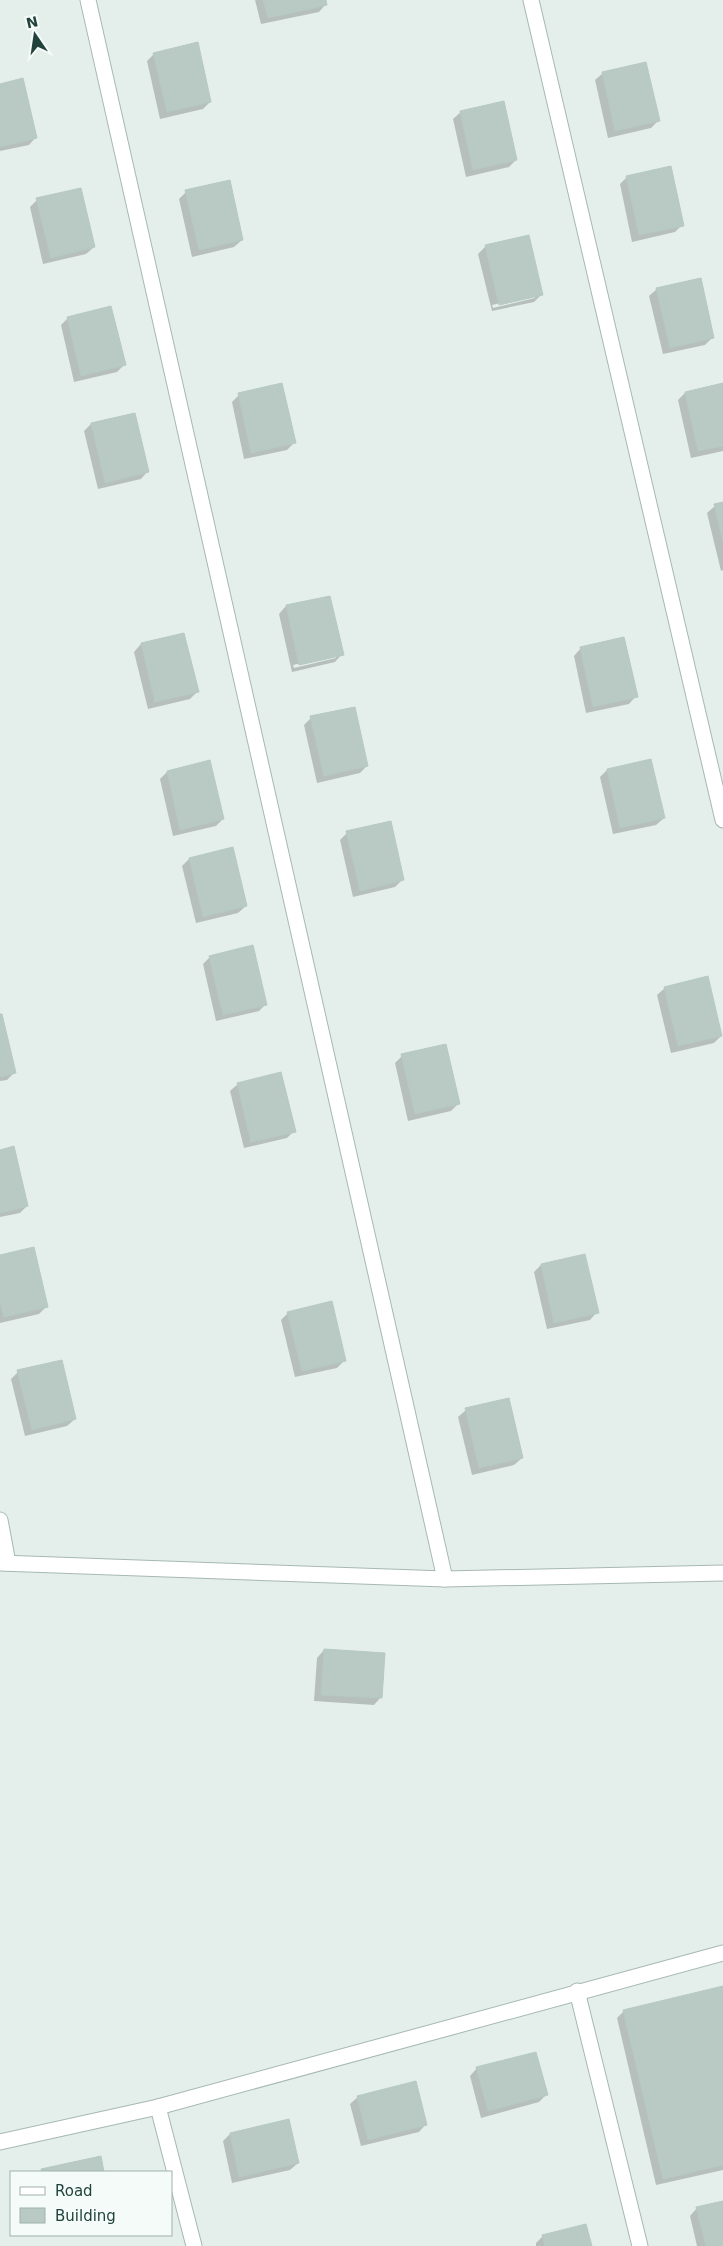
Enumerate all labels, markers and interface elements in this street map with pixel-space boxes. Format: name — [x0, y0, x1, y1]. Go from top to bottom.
north arrow — [10, 10, 60, 60]
text: N — [25, 13, 40, 31]
legend — [10, 2171, 172, 2236]
text: Road — [55, 2182, 93, 2200]
text: Building — [55, 2207, 116, 2225]

